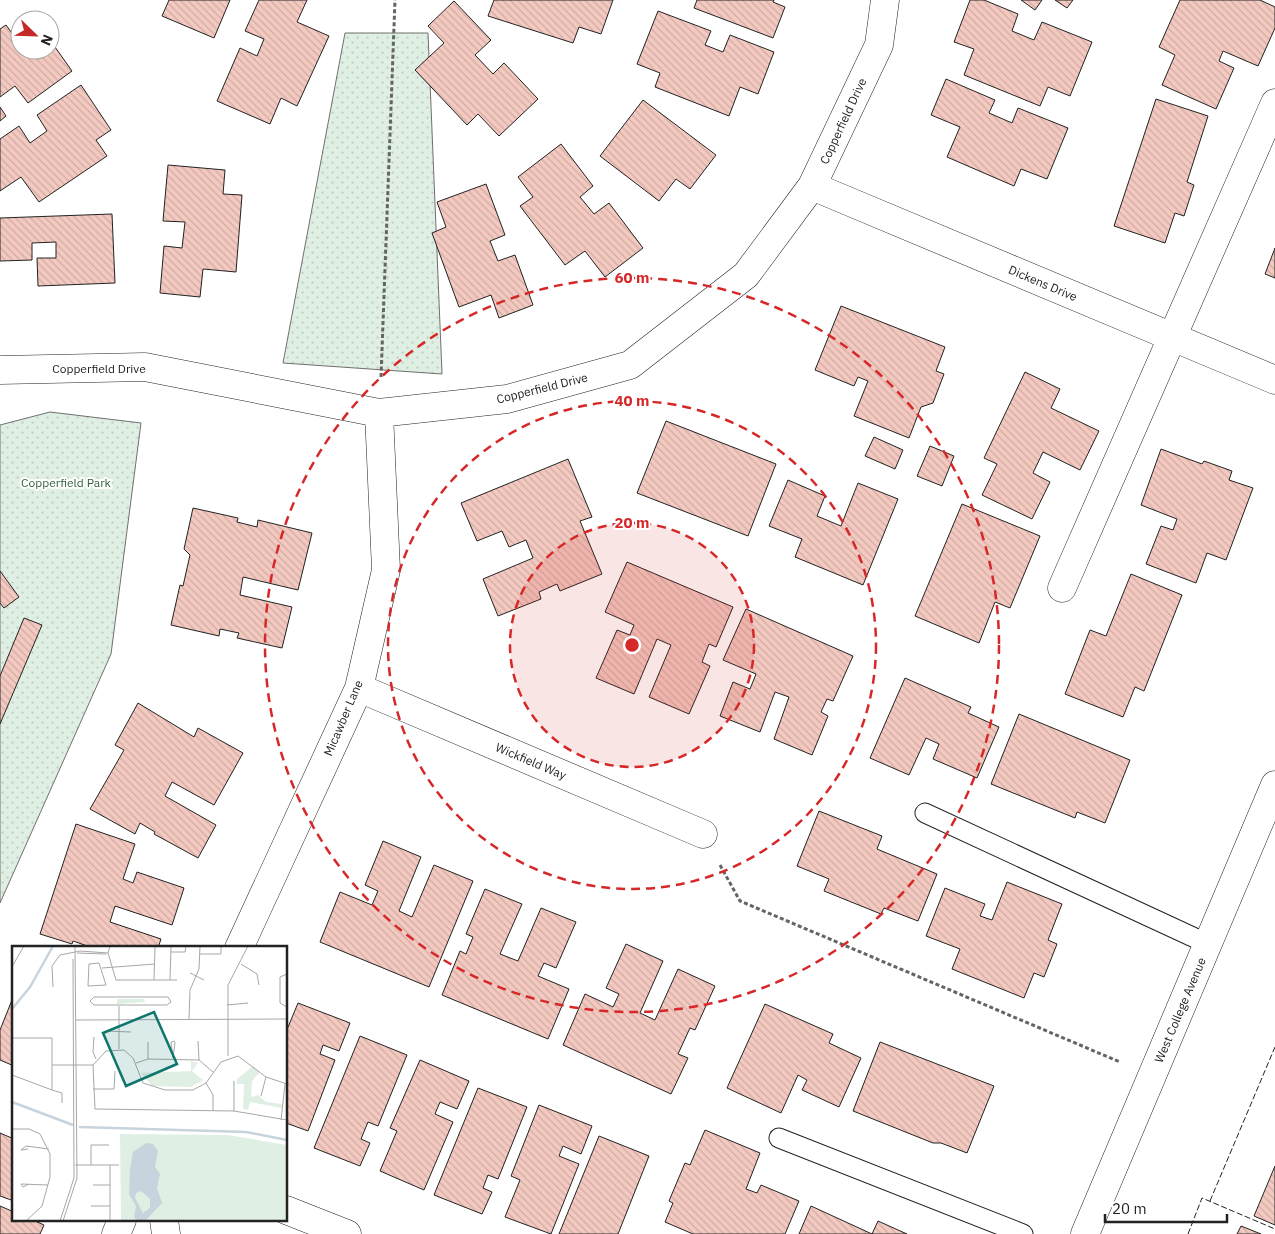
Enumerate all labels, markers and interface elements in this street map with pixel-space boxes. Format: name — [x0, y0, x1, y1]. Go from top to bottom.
north arrow — [10, 10, 60, 60]
text: N — [37, 32, 57, 48]
street label: Copperfield Drive — [816, 75, 870, 167]
street label: Dickens Drive — [1006, 262, 1080, 304]
text: 60 m — [615, 268, 649, 287]
street label: Copperfield Drive — [52, 361, 146, 376]
street label: Copperfield Drive — [495, 369, 590, 407]
text: 40 m — [615, 391, 649, 410]
park label: Copperfield Park — [21, 475, 112, 490]
text: 20 m — [615, 513, 649, 532]
centre of rings — [623, 636, 641, 654]
street label: Micawber Lane — [320, 677, 366, 758]
street label: Wickfield Way — [493, 739, 569, 783]
inset map — [12, 946, 288, 1222]
street label: West College Avenue — [1151, 955, 1209, 1065]
scale bar — [1105, 1192, 1228, 1224]
text: 20 m — [1112, 1199, 1147, 1218]

